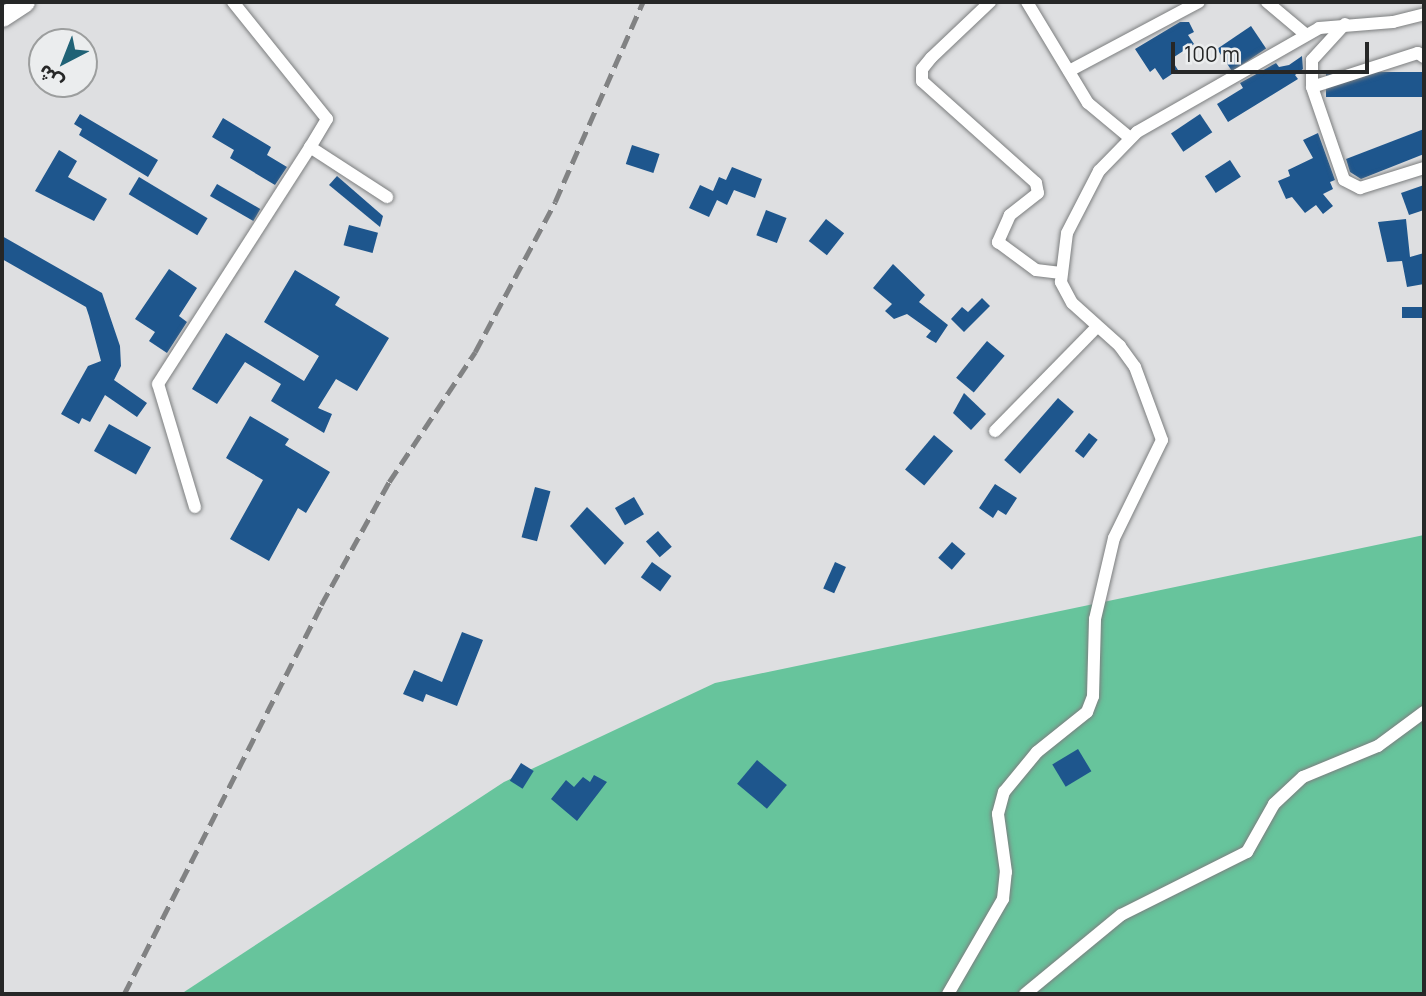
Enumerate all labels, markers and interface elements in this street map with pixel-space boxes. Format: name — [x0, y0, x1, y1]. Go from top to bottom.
north arrow — [28, 28, 98, 98]
scale bar — [1174, 28, 1372, 72]
text: 100 m — [1184, 40, 1240, 68]
text: ش — [32, 59, 69, 95]

